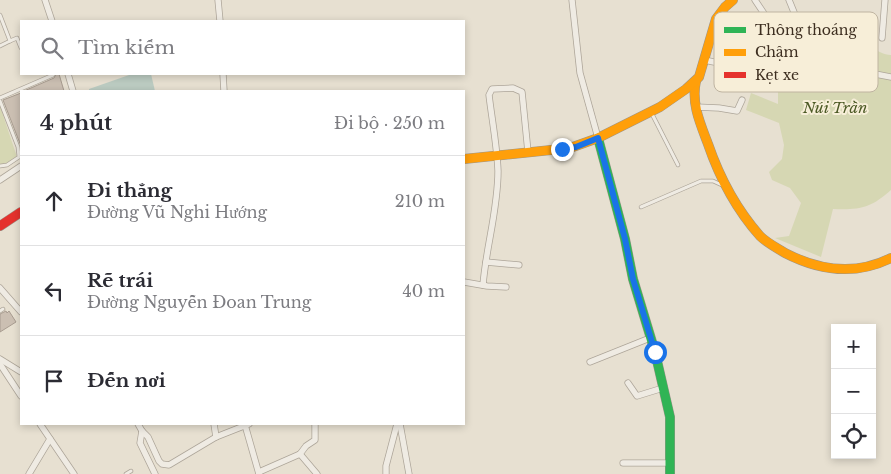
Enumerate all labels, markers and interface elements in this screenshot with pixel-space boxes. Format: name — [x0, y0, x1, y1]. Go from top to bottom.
legend — [714, 12, 878, 92]
search box — [20, 20, 465, 75]
text: Thông thoáng — [755, 21, 857, 39]
icon: search — [38, 34, 66, 62]
text: Tìm kiếm — [78, 36, 175, 59]
text: Chậm — [755, 43, 799, 61]
text: Kẹt xe — [755, 66, 799, 84]
park label: Núi Trần — [802, 98, 867, 117]
text: 4 phút — [40, 110, 112, 136]
text: Đi bộ · 250 m — [334, 113, 445, 133]
route end — [551, 138, 574, 161]
text: Đi thẳng — [87, 179, 172, 202]
icon: ahead — [40, 187, 68, 215]
text: 210 m — [395, 191, 445, 211]
text: Đường Vũ Nghi Hướng — [87, 202, 267, 222]
text: Rẽ trái — [87, 269, 153, 292]
icon: left — [40, 277, 68, 305]
text: 40 m — [402, 281, 445, 301]
text: Đường Nguyễn Đoan Trung — [87, 292, 311, 312]
map controls — [831, 324, 876, 459]
button: + — [831, 324, 876, 369]
route start — [644, 341, 667, 364]
icon: arrive — [40, 367, 68, 395]
text: Đến nơi — [87, 369, 166, 392]
button: − — [831, 369, 876, 414]
button: locate — [831, 414, 876, 459]

